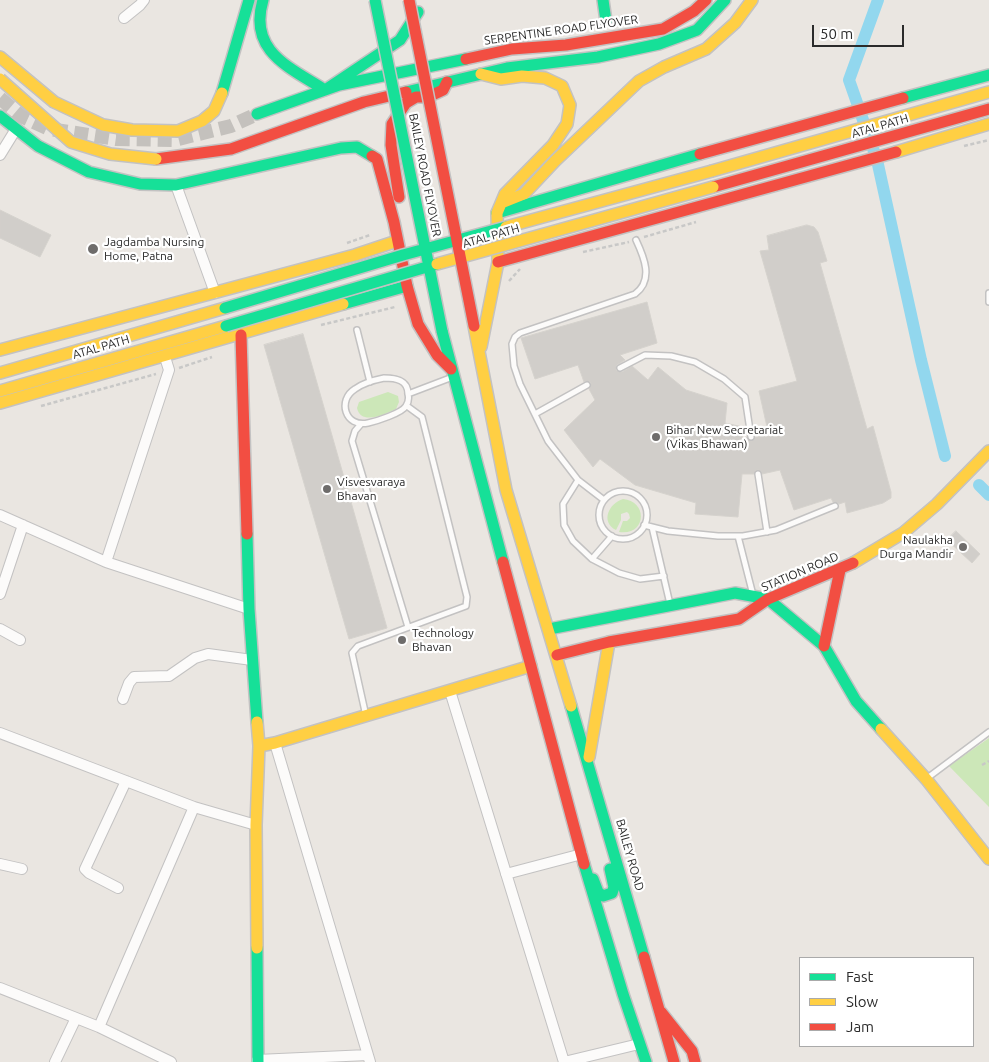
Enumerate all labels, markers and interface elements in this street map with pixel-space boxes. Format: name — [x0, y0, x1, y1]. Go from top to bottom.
street label: SERPENTINE ROAD FLYOVER — [483, 12, 639, 48]
scale bar — [814, 15, 906, 47]
text: 50 m — [820, 25, 853, 42]
street label: ATAL PATH — [850, 111, 910, 141]
street label: BAILEY ROAD FLYOVER — [406, 112, 444, 238]
street label: ATAL PATH — [461, 221, 521, 251]
place label: Jagdamba Nursing Home, Patna — [104, 235, 204, 263]
marker: Jagdamba Nursing Home, Patna — [86, 242, 100, 256]
street label: ATAL PATH — [71, 332, 131, 362]
place label: Bihar New Secretariat (Vikas Bhawan) — [666, 423, 783, 451]
marker: Bihar New Secretariat (Vikas Bhawan) — [650, 431, 662, 443]
place label: Visvesvaraya Bhavan — [337, 475, 405, 503]
marker: Visvesvaraya Bhavan — [321, 483, 333, 495]
place label: Naulakha Durga Mandir — [879, 533, 953, 561]
marker: Naulakha Durga Mandir — [957, 541, 969, 553]
street label: STATION ROAD — [759, 549, 841, 595]
place label: Technology Bhavan — [412, 626, 474, 654]
marker: Technology Bhavan — [396, 634, 408, 646]
street label: BAILEY ROAD — [613, 817, 647, 893]
legend — [799, 957, 974, 1047]
text: Fast — [846, 968, 873, 985]
text: Slow — [846, 993, 878, 1010]
text: Jam — [846, 1018, 874, 1035]

